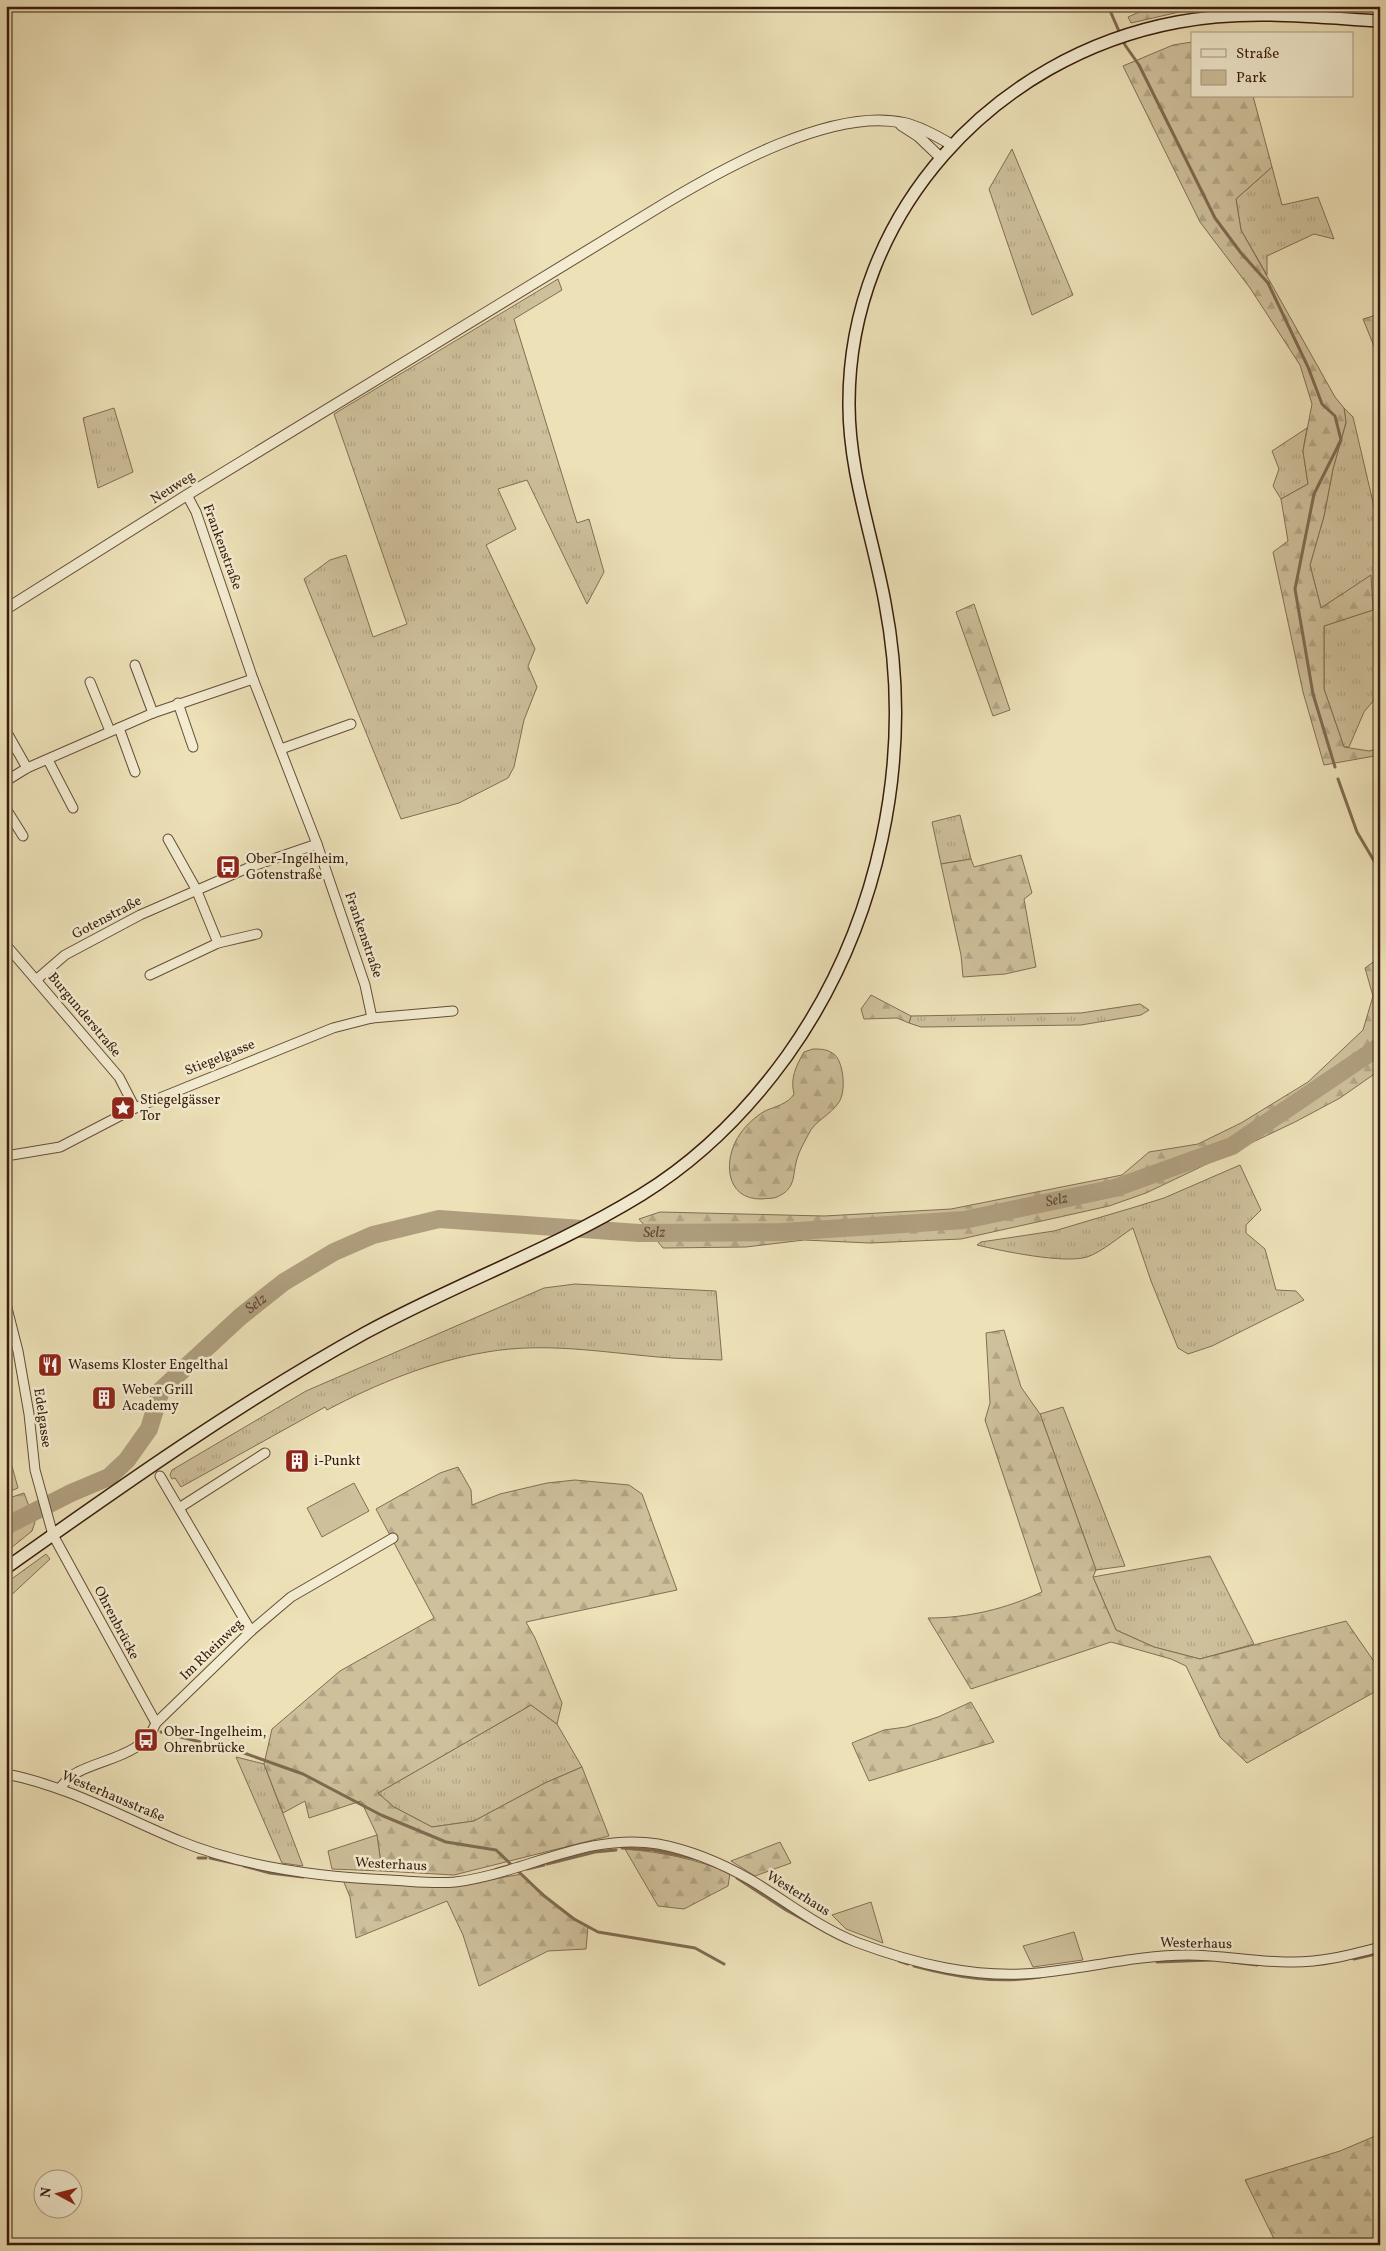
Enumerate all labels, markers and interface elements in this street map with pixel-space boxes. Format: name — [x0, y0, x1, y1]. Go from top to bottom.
legend — [1191, 32, 1354, 98]
text: Straße — [1236, 44, 1279, 65]
text: Park — [1236, 68, 1267, 89]
street label: Neuweg — [147, 467, 199, 509]
street label: Frankenstraße — [198, 502, 246, 593]
place label: Ober-Ingelheim, Gotenstraße — [246, 850, 348, 885]
bus stop icon: Ober-Ingelheim, Gotenstraße — [215, 854, 241, 880]
street label: Frankenstraße — [339, 889, 387, 981]
street label: Gotenstraße — [69, 892, 145, 944]
street label: Burgunderstraße — [43, 969, 125, 1062]
street label: Stiegelgasse — [182, 1035, 258, 1081]
place label: Stiegelgässer Tor — [140, 1091, 220, 1126]
place icon: Stiegelgässer Tor — [110, 1095, 136, 1121]
water label: Selz — [1044, 1188, 1070, 1213]
water label: Selz — [643, 1222, 665, 1243]
water label: Selz — [241, 1289, 271, 1319]
restaurant icon: Wasems Kloster Engelthal — [37, 1352, 63, 1378]
place label: Wasems Kloster Engelthal — [68, 1356, 228, 1375]
place label: Weber Grill Academy — [122, 1381, 193, 1416]
building icon: Weber Grill Academy — [91, 1385, 117, 1411]
street label: Edelgasse — [28, 1387, 56, 1449]
building icon: i-Punkt — [284, 1448, 310, 1474]
place label: i-Punkt — [314, 1452, 361, 1471]
street label: Ohrenbrücke — [89, 1583, 144, 1663]
street label: Im Rheinweg — [176, 1615, 248, 1685]
place label: Ober-Ingelheim, Ohrenbrücke — [164, 1723, 266, 1758]
bus stop icon: Ober-Ingelheim, Ohrenbrücke — [133, 1727, 159, 1753]
street label: Westerhausstraße — [58, 1767, 168, 1828]
street label: Westerhaus — [355, 1854, 427, 1876]
street label: Westerhaus — [762, 1867, 834, 1921]
street label: Westerhaus — [1160, 1934, 1232, 1954]
north arrow — [32, 2168, 82, 2218]
text: N — [37, 2186, 57, 2199]

